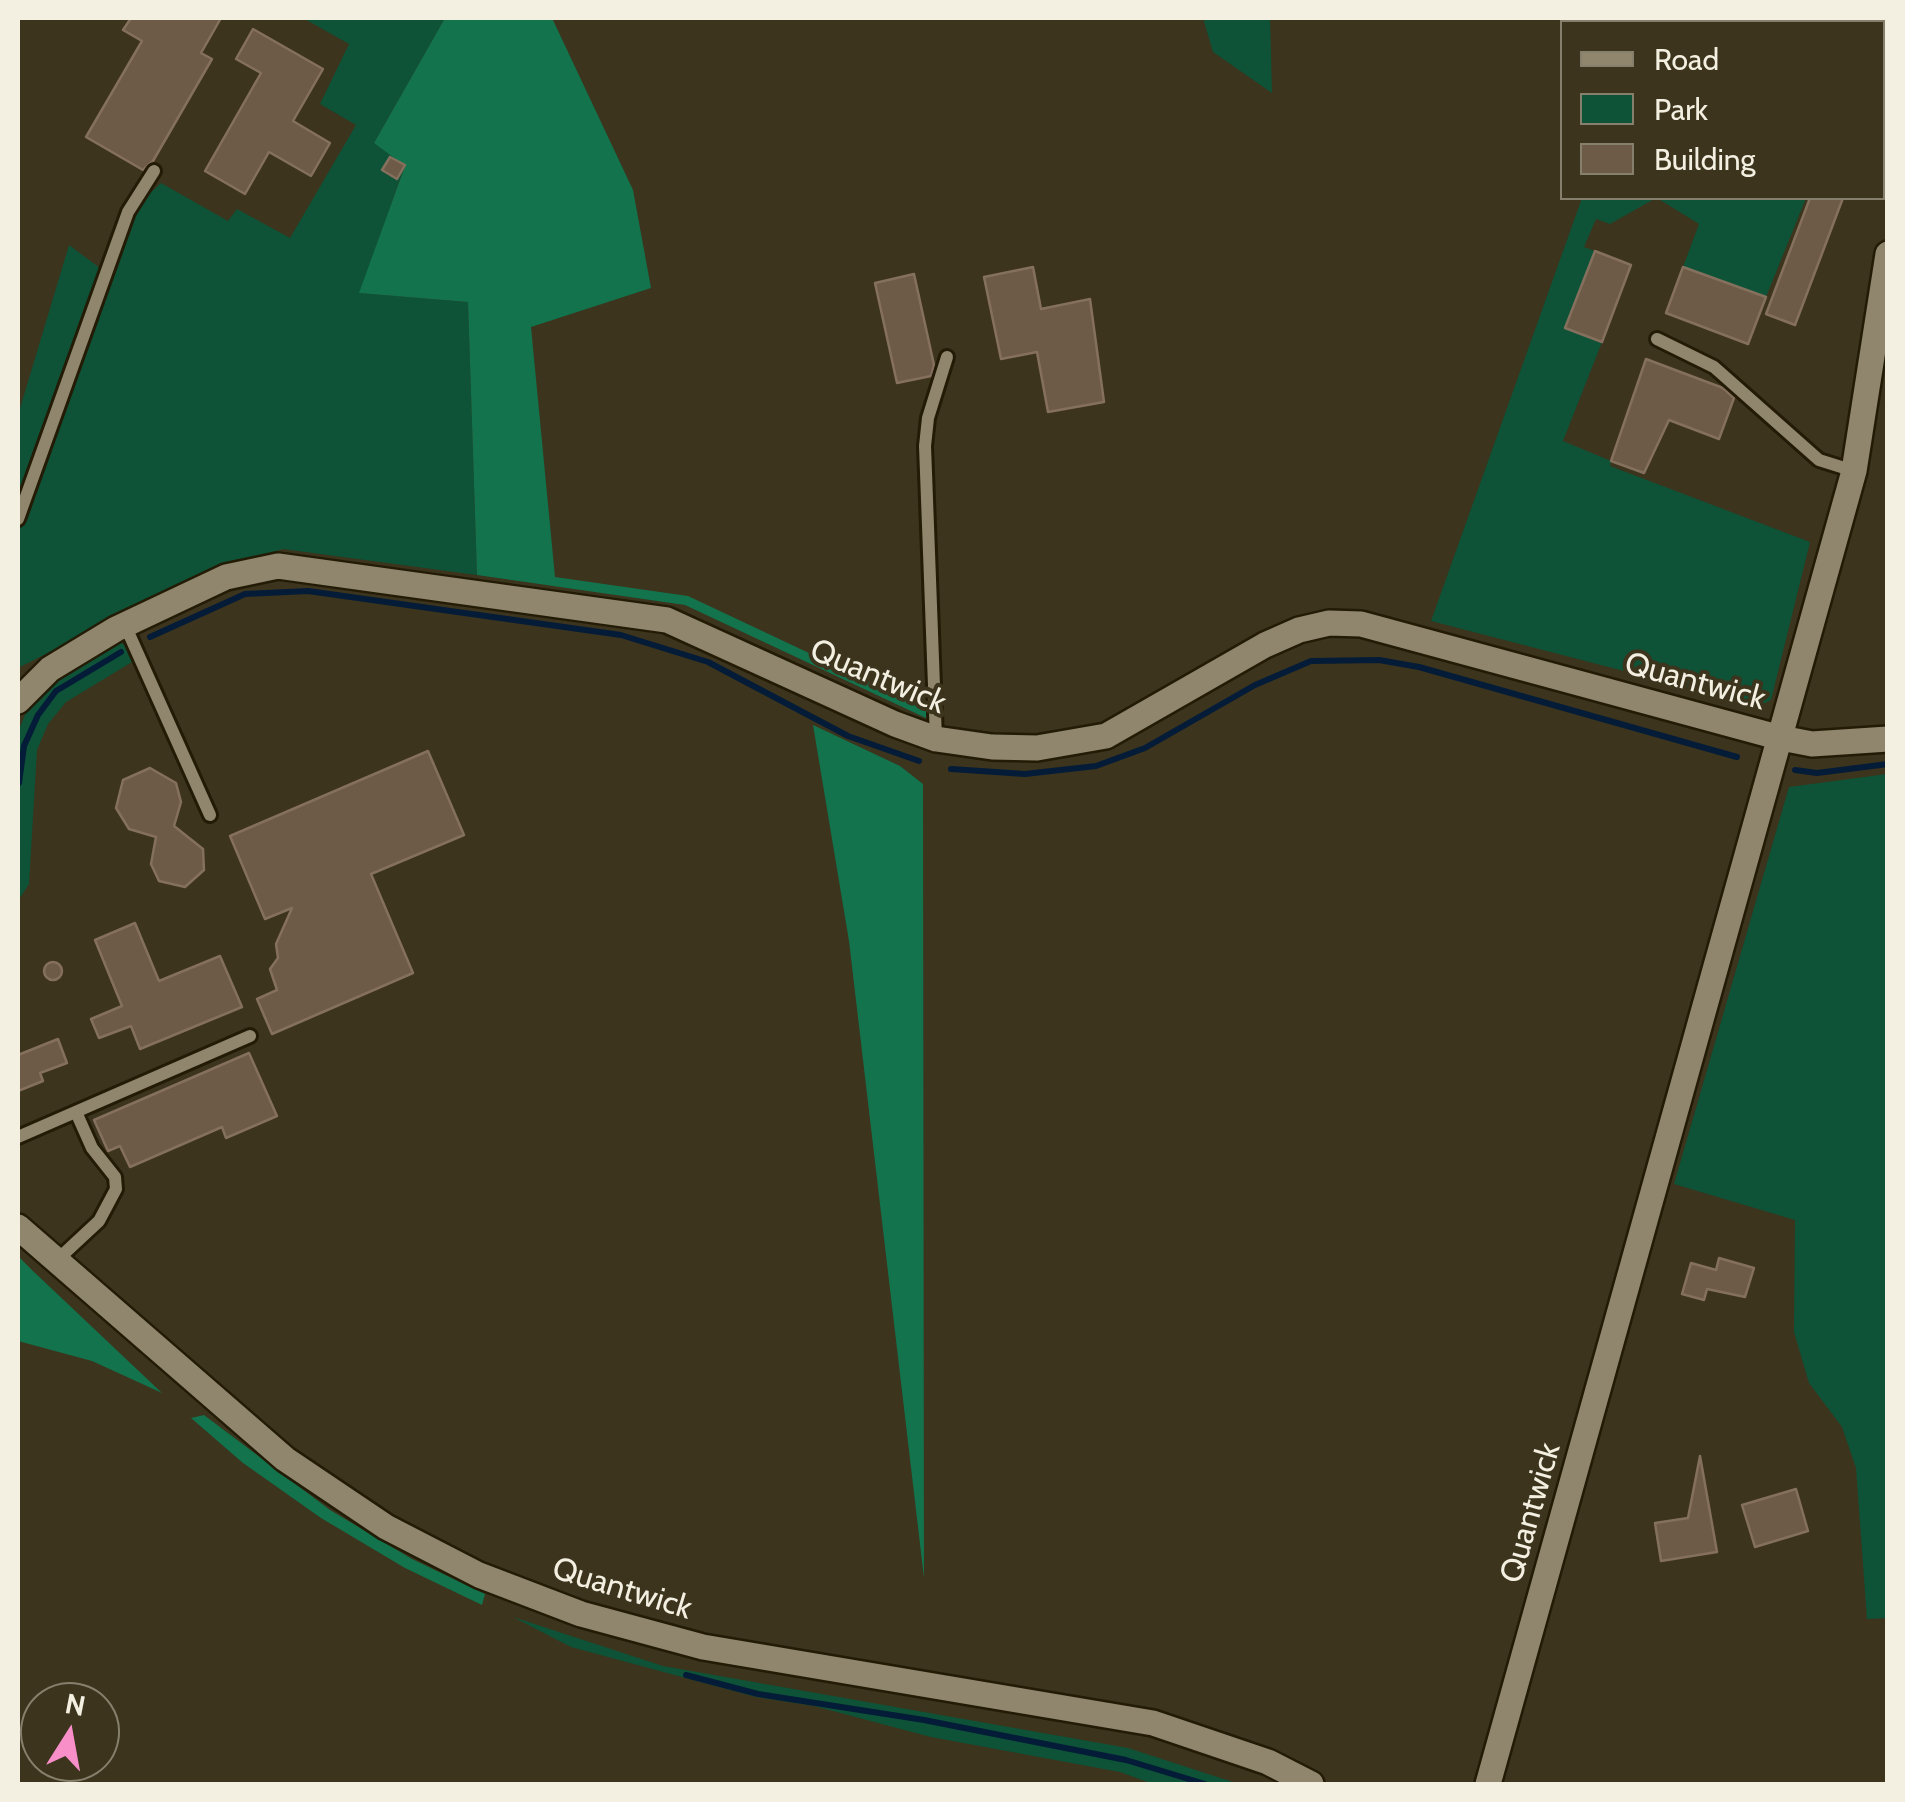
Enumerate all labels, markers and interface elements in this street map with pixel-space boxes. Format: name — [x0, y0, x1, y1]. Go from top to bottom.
legend — [1560, 20, 1885, 200]
text: Road — [1654, 41, 1719, 78]
text: Park — [1654, 91, 1708, 128]
text: Building — [1654, 141, 1756, 178]
street label: Quantwick — [804, 631, 952, 723]
street label: Quantwick — [1621, 645, 1769, 719]
street label: Quantwick — [1493, 1439, 1569, 1587]
street label: Quantwick — [548, 1550, 696, 1628]
north arrow — [20, 1682, 120, 1782]
text: N — [62, 1686, 88, 1723]

